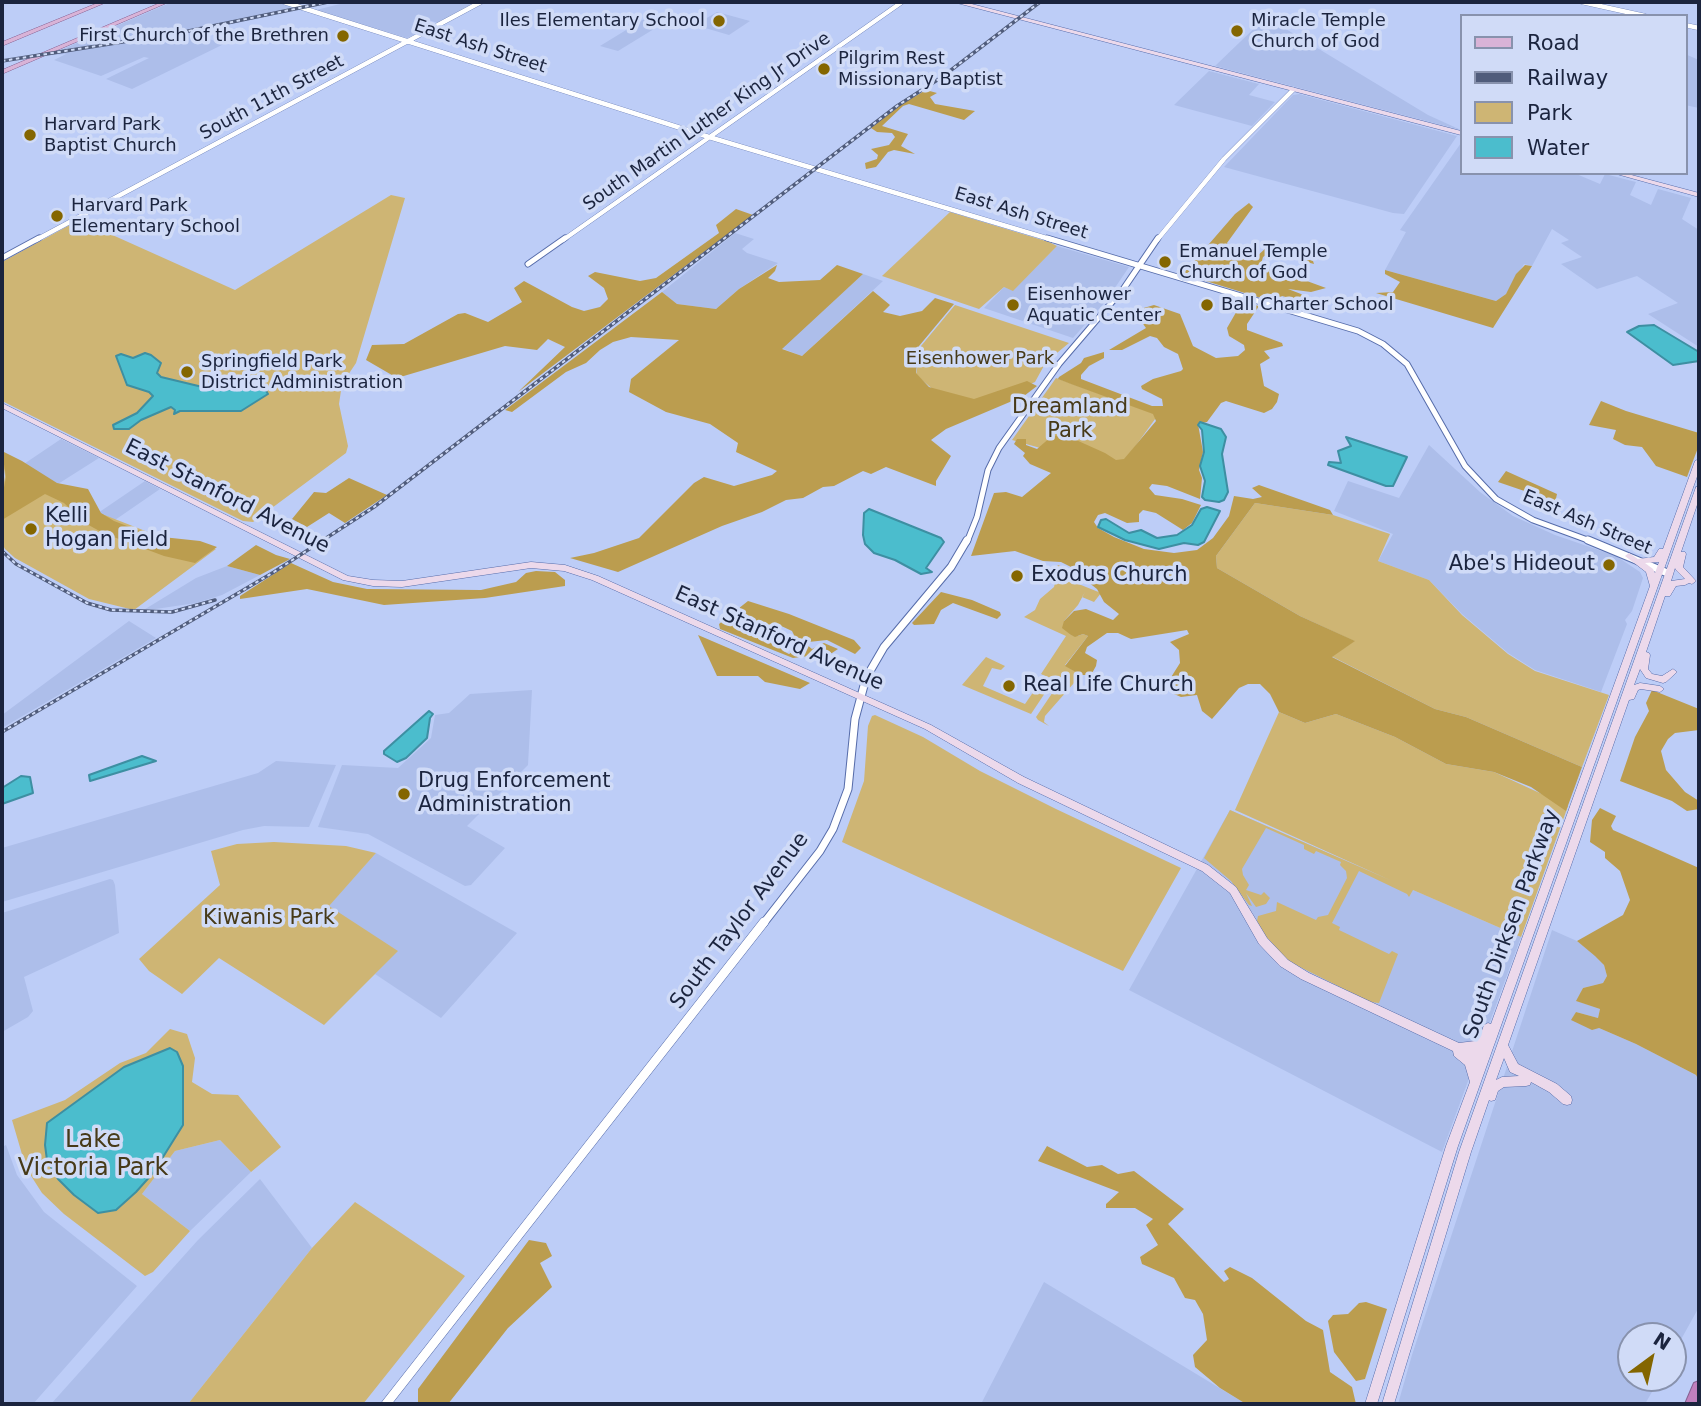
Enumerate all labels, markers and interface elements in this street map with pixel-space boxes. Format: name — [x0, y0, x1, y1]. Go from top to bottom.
place label: Iles Elementary School — [499, 10, 705, 32]
place label: Miracle Temple Church of God — [1251, 10, 1386, 52]
marker: Iles Elementary School — [711, 13, 727, 29]
legend — [1460, 14, 1687, 175]
street label: East Ash Street — [411, 15, 549, 79]
marker: Miracle Temple Church of God — [1229, 23, 1245, 39]
place label: First Church of the Brethren — [79, 25, 329, 47]
marker: First Church of the Brethren — [335, 28, 351, 44]
street label: South Martin Luther King Jr Drive — [579, 28, 835, 216]
text: Road — [1527, 31, 1580, 55]
place label: Pilgrim Rest Missionary Baptist — [838, 48, 1003, 90]
street label: South 11th Street — [196, 51, 348, 145]
marker: Pilgrim Rest Missionary Baptist — [816, 61, 832, 77]
text: Railway — [1527, 66, 1608, 90]
text: Park — [1527, 101, 1572, 125]
place label: Harvard Park Baptist Church — [44, 114, 177, 156]
marker: Harvard Park Baptist Church — [22, 127, 38, 143]
text: Water — [1527, 136, 1589, 160]
street label: East Ash Street — [952, 183, 1090, 245]
place label: Harvard Park Elementary School — [71, 195, 240, 238]
marker: Harvard Park Elementary School — [49, 208, 65, 224]
place label: Emanuel Temple Church of God — [1179, 241, 1328, 284]
marker: Emanuel Temple Church of God — [1157, 254, 1173, 270]
place label: Eisenhower Aquatic Center — [1027, 284, 1161, 326]
place label: Ball Charter School — [1221, 294, 1394, 316]
marker: Eisenhower Aquatic Center — [1005, 297, 1021, 313]
marker: Ball Charter School — [1199, 297, 1215, 313]
park label: Eisenhower Park — [906, 348, 1054, 370]
place label: Springfield Park District Administration — [201, 351, 403, 394]
marker: Springfield Park District Administration — [179, 364, 195, 380]
park label: Dreamland Park — [1012, 395, 1128, 445]
street label: East Stanford Avenue — [120, 434, 334, 560]
street label: East Ash Street — [1519, 486, 1655, 560]
place label: Kelli Hogan Field — [45, 504, 168, 554]
marker: Kelli Hogan Field — [23, 521, 39, 537]
place label: Abe's Hideout — [1449, 552, 1595, 578]
marker: Abe's Hideout — [1601, 557, 1617, 573]
place label: Exodus Church — [1031, 563, 1187, 589]
marker: Exodus Church — [1009, 568, 1025, 584]
street label: East Stanford Avenue — [671, 581, 887, 697]
place label: Real Life Church — [1023, 673, 1194, 699]
marker: Real Life Church — [1001, 678, 1017, 694]
place label: Drug Enforcement Administration — [418, 769, 610, 819]
marker: Drug Enforcement Administration — [396, 786, 412, 802]
street label: South Dirksen Parkway — [1459, 806, 1565, 1042]
street label: South Taylor Avenue — [665, 828, 815, 1014]
park label: Kiwanis Park — [203, 906, 335, 932]
park label: Lake Victoria Park — [18, 1127, 168, 1183]
north arrow — [1617, 1322, 1687, 1392]
text: N — [1650, 1328, 1675, 1355]

